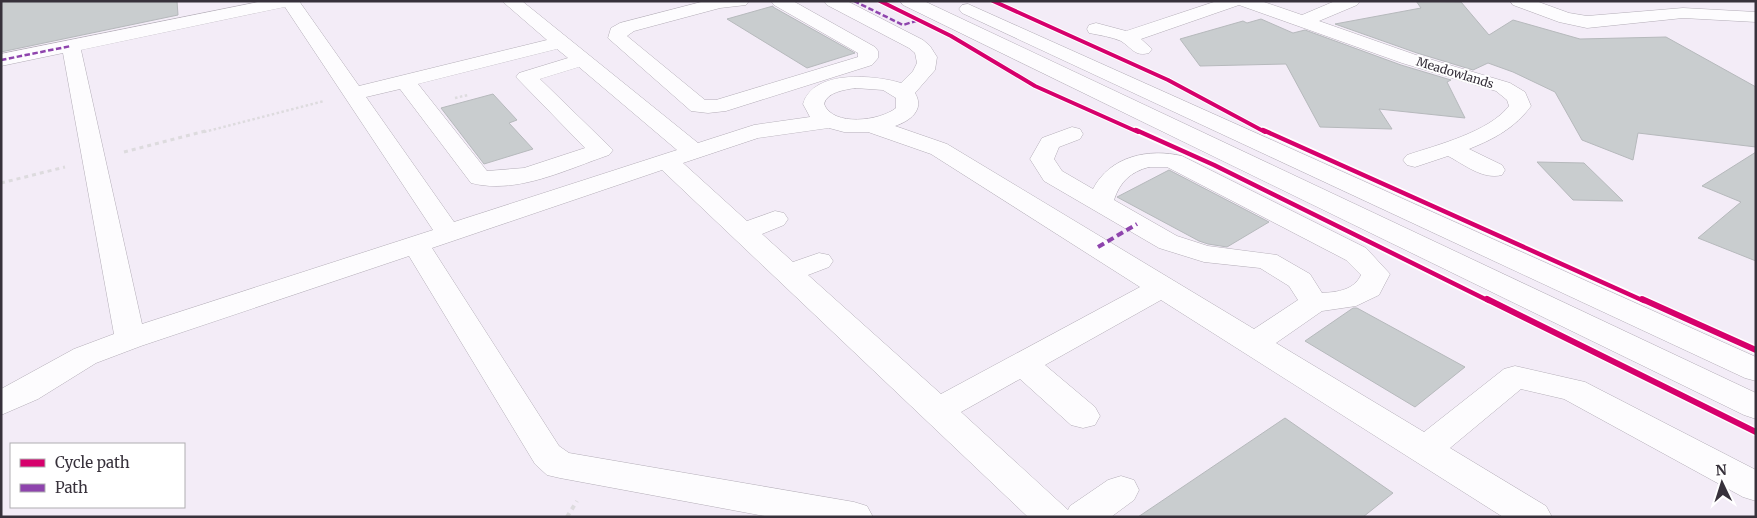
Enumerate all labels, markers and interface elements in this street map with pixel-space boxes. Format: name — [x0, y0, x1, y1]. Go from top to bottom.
street label: Meadowlands — [1415, 54, 1496, 91]
legend — [10, 443, 185, 508]
text: Cycle path — [55, 453, 130, 472]
north arrow — [1697, 458, 1747, 508]
text: N — [1715, 461, 1727, 479]
text: Path — [55, 478, 88, 497]

